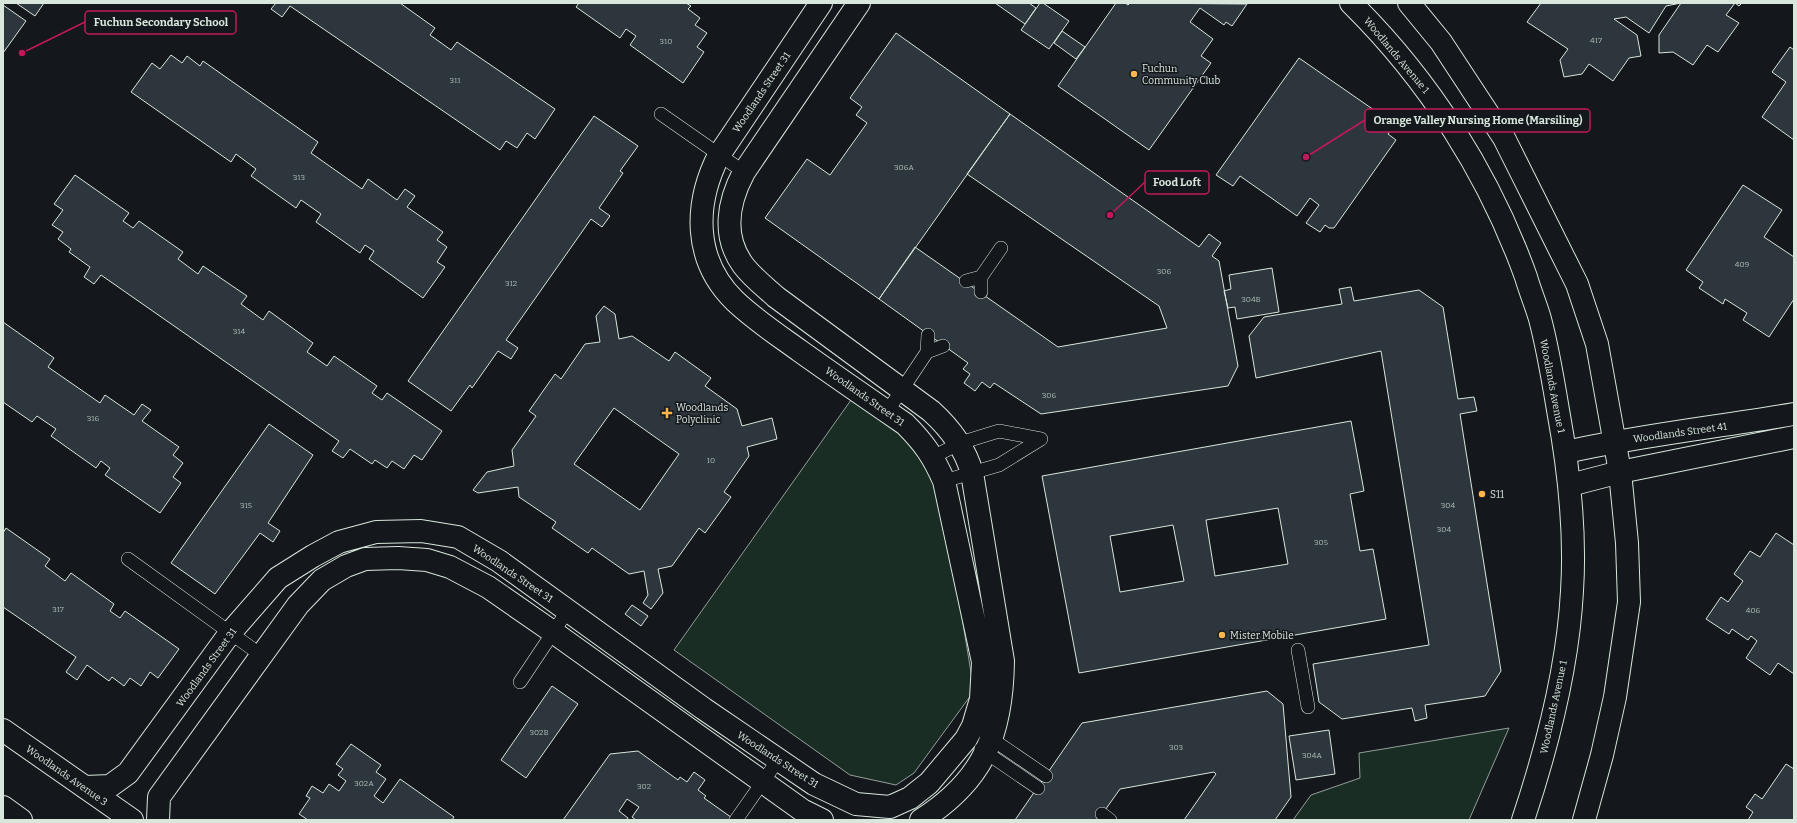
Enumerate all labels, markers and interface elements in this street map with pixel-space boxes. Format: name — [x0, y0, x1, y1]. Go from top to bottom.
callout: Fuchun Secondary School — [85, 11, 236, 34]
street label: Woodlands Avenue 1 — [1361, 15, 1431, 96]
text: Fuchun Secondary School — [94, 16, 229, 29]
house number: 417 — [1590, 36, 1602, 45]
house number: 310 — [660, 37, 672, 46]
street label: Woodlands Street 31 — [731, 50, 793, 135]
place label: Fuchun Community Club — [1142, 63, 1221, 87]
marker: Fuchun Community Club — [1129, 69, 1139, 79]
house number: 311 — [449, 76, 461, 85]
callout: Orange Valley Nursing Home (Marsiling) — [1365, 109, 1590, 132]
text: Orange Valley Nursing Home (Marsiling) — [1373, 114, 1583, 127]
house number: 306A — [894, 163, 914, 172]
callout: Food Loft — [1145, 171, 1209, 194]
house number: 313 — [293, 173, 306, 182]
text: Food Loft — [1153, 176, 1202, 189]
house number: 409 — [1735, 260, 1750, 269]
house number: 306 — [1157, 267, 1171, 276]
house number: 312 — [505, 279, 517, 288]
house number: 304B — [1241, 295, 1261, 304]
house number: 314 — [233, 327, 246, 336]
street label: Woodlands Avenue 1 — [1537, 338, 1567, 434]
street label: Woodlands Street 31 — [822, 365, 906, 429]
house number: 306 — [1042, 391, 1056, 400]
place label: Woodlands Polyclinic — [676, 402, 728, 426]
marker: Woodlands Polyclinic — [661, 407, 673, 419]
house number: 316 — [87, 414, 100, 423]
street label: Woodlands Street 41 — [1633, 420, 1728, 445]
house number: 10 — [707, 456, 715, 465]
marker: S11 — [1477, 489, 1487, 499]
place label: S11 — [1490, 489, 1504, 501]
house number: 315 — [240, 501, 252, 510]
house number: 304 — [1441, 501, 1456, 510]
house number: 304 — [1437, 525, 1452, 534]
house number: 305 — [1314, 538, 1328, 547]
street label: Woodlands Street 31 — [470, 543, 555, 605]
house number: 317 — [52, 605, 64, 614]
house number: 406 — [1746, 606, 1761, 615]
street label: Woodlands Street 31 — [174, 626, 239, 709]
marker: Mister Mobile — [1217, 630, 1227, 640]
place label: Mister Mobile — [1230, 630, 1294, 642]
street label: Woodlands Avenue 1 — [1538, 659, 1570, 755]
house number: 302B — [529, 728, 549, 737]
street label: Woodlands Street 31 — [735, 729, 820, 791]
street label: Woodlands Avenue 3 — [23, 743, 110, 809]
house number: 303 — [1169, 743, 1184, 752]
house number: 304A — [1302, 751, 1322, 760]
house number: 302A — [354, 779, 374, 788]
house number: 302 — [637, 782, 651, 791]

